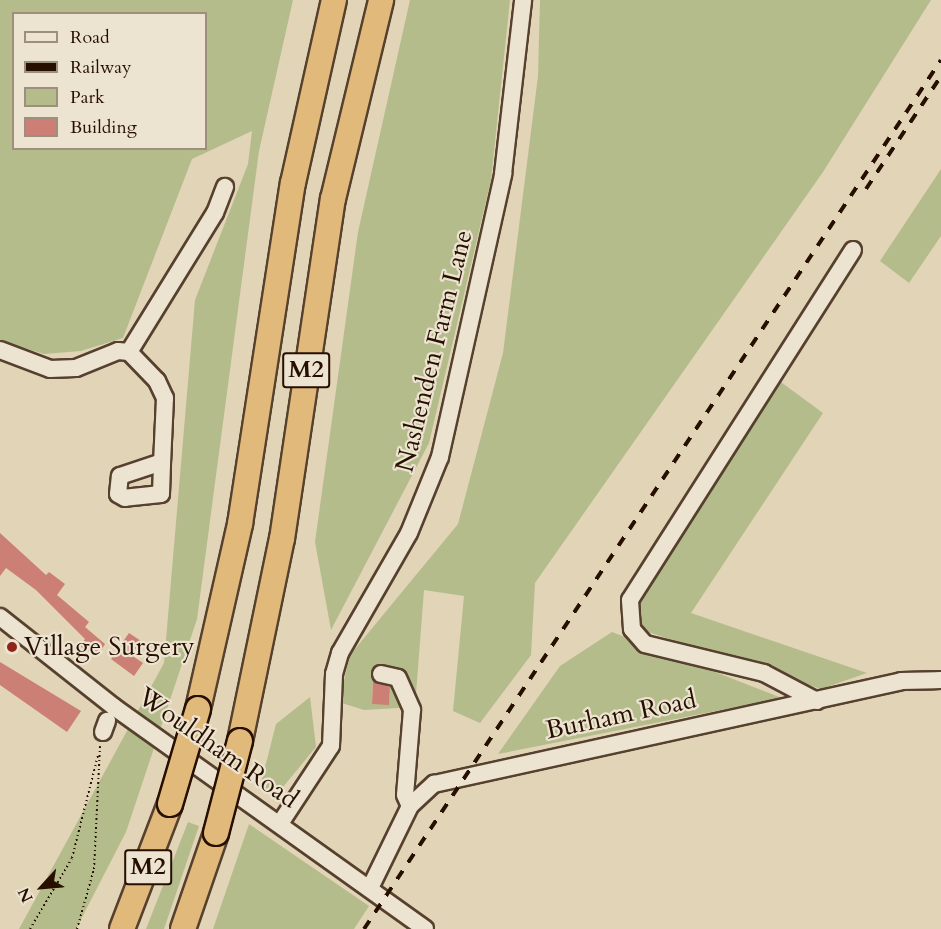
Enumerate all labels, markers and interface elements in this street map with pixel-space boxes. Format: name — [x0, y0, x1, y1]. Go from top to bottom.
legend — [12, 12, 207, 150]
text: Road — [70, 25, 110, 50]
text: Railway — [70, 55, 132, 80]
text: Park — [70, 85, 105, 110]
text: Building — [70, 115, 137, 140]
street label: Nashenden Farm Lane — [389, 227, 479, 475]
road number: M2 — [282, 349, 330, 391]
place label: Village Surgery — [24, 631, 195, 663]
marker: Village Surgery — [5, 640, 19, 654]
street label: Wouldham Road — [132, 681, 304, 815]
street label: Burham Road — [543, 684, 699, 746]
road number: M2 — [124, 846, 172, 888]
north arrow — [12, 857, 72, 917]
text: N — [13, 884, 39, 906]

